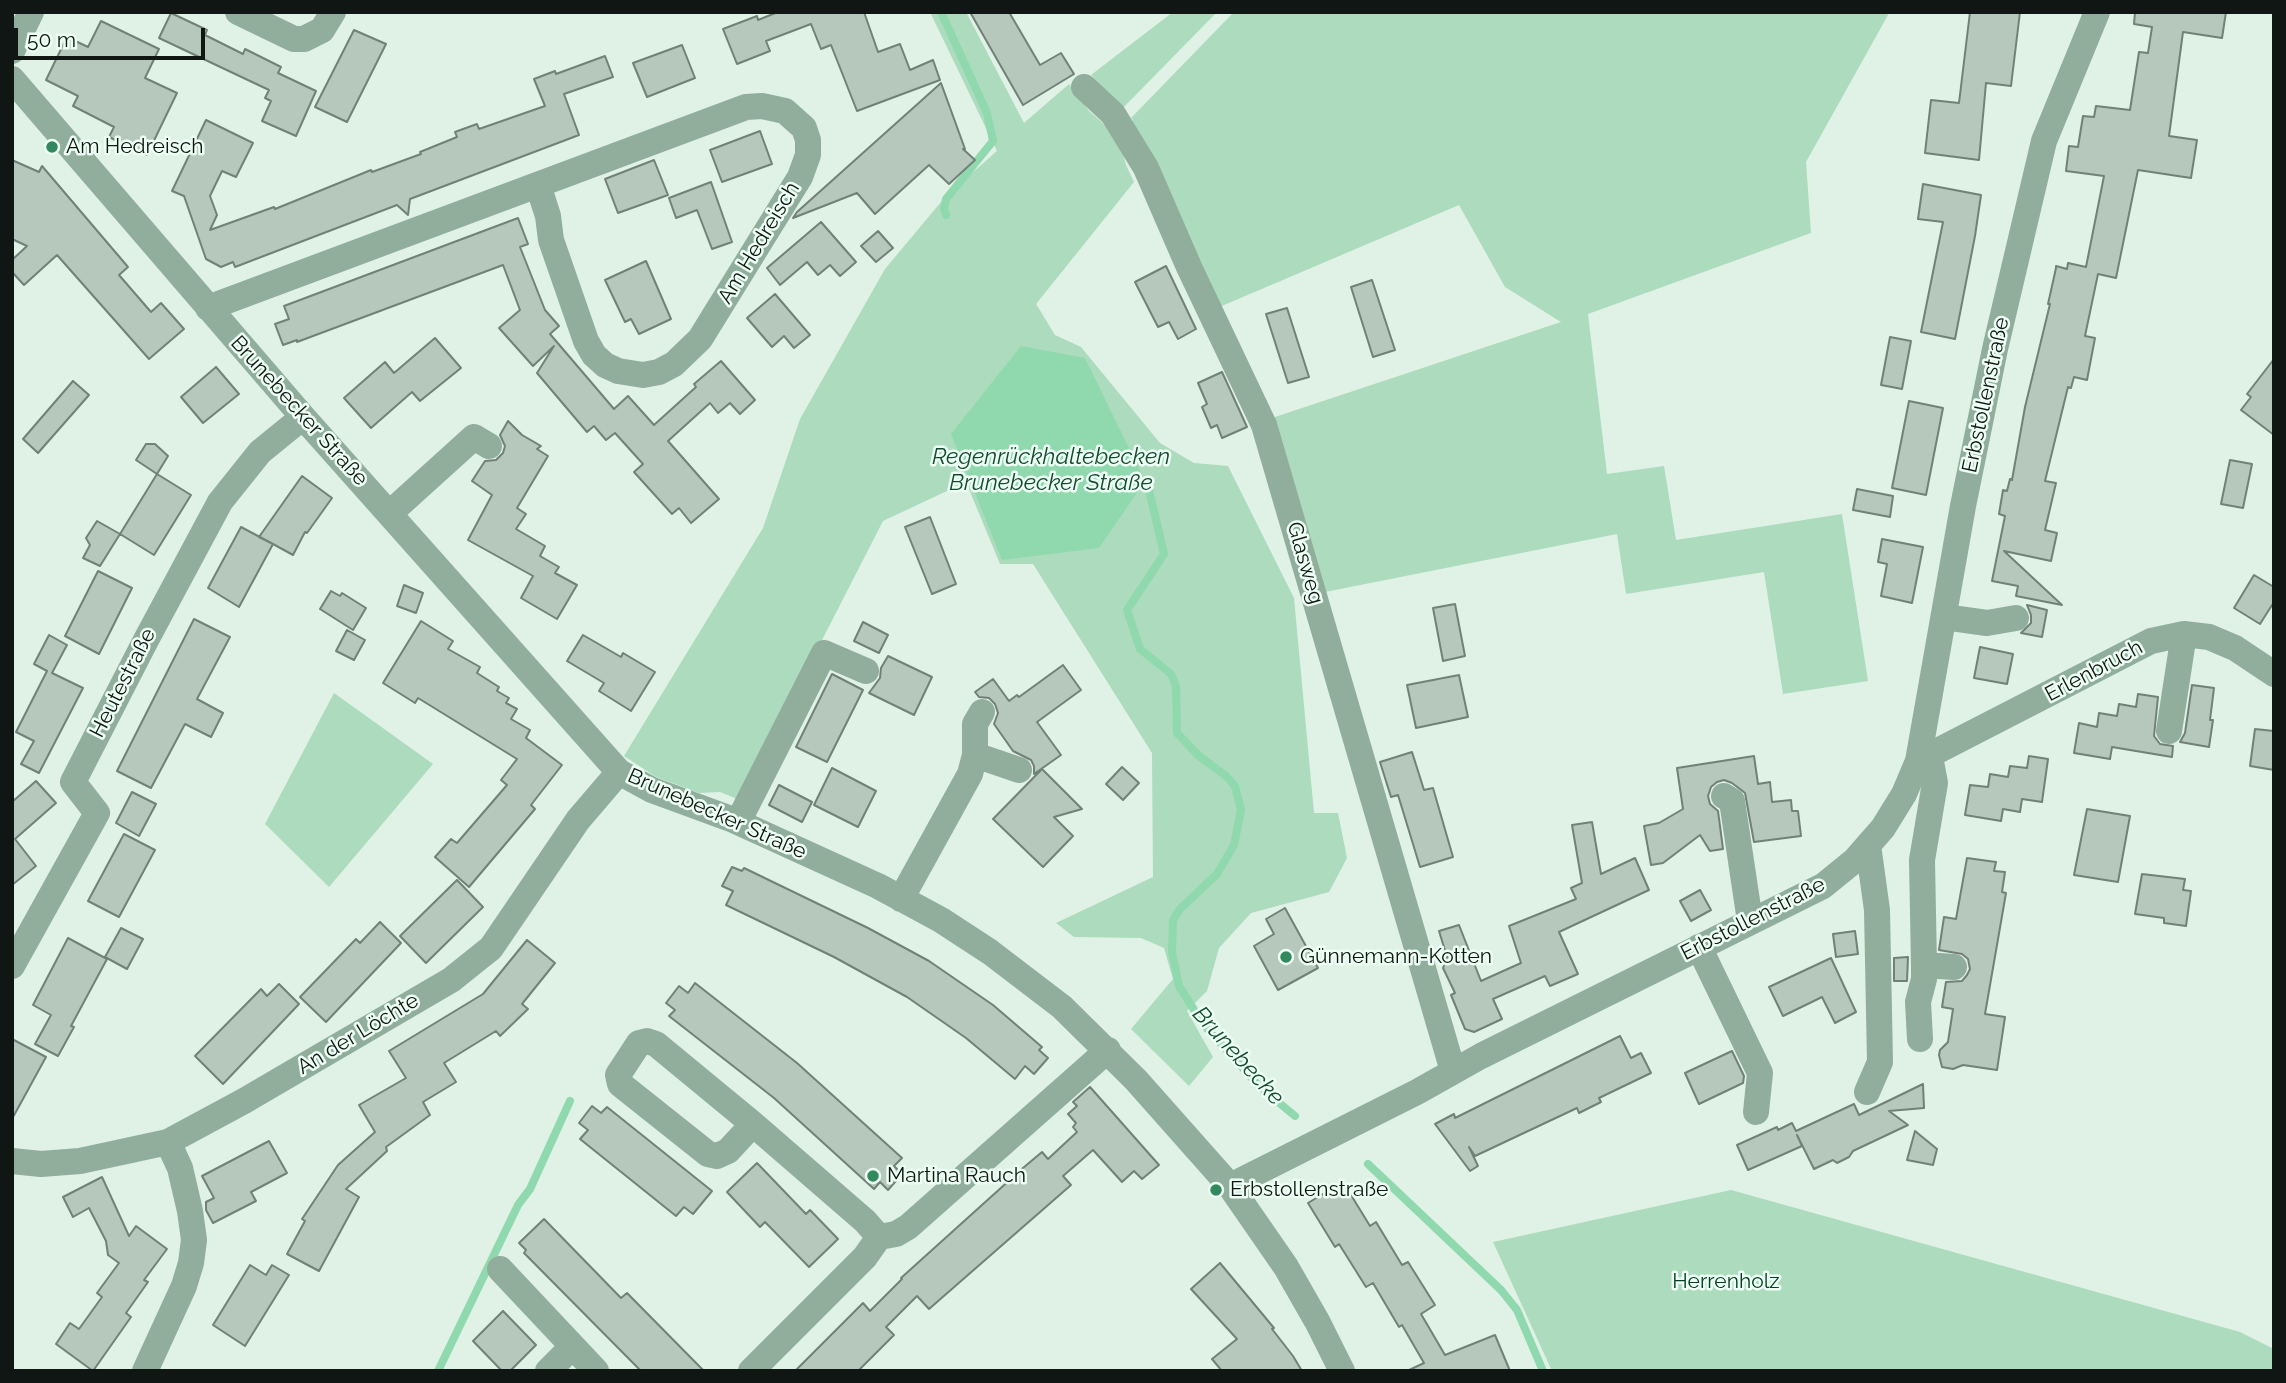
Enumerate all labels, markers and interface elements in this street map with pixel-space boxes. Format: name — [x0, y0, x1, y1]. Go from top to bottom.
scale bar — [18, 14, 208, 58]
text: 50 m — [27, 27, 76, 52]
place label: Am Hedreisch — [66, 134, 203, 160]
marker: Am Hedreisch — [44, 139, 60, 155]
street label: Am Hedreisch — [713, 178, 805, 308]
street label: Erbstollenstraße — [1957, 315, 2015, 475]
street label: Brunebecker Straße — [225, 331, 373, 491]
water label: Regenrückhaltebecken Brunebecker Straße — [932, 443, 1170, 497]
street label: Glasweg — [1281, 519, 1329, 607]
street label: Heutestraße — [85, 624, 161, 742]
street label: Erlenbruch — [2041, 635, 2147, 707]
street label: Brunebecker Straße — [624, 763, 810, 865]
street label: Erbstollenstraße — [1677, 872, 1829, 966]
place label: Günnemann-Kotten — [1300, 944, 1492, 970]
marker: Günnemann-Kotten — [1278, 949, 1294, 965]
street label: An der Löchte — [293, 988, 423, 1080]
water label: Brunebecke — [1186, 1001, 1290, 1111]
place label: Martina Rauch — [887, 1163, 1026, 1189]
marker: Martina Rauch — [865, 1168, 881, 1184]
place label: Erbstollenstraße — [1230, 1177, 1388, 1203]
marker: Erbstollenstraße — [1208, 1182, 1224, 1198]
park label: Herrenholz — [1672, 1269, 1780, 1295]

